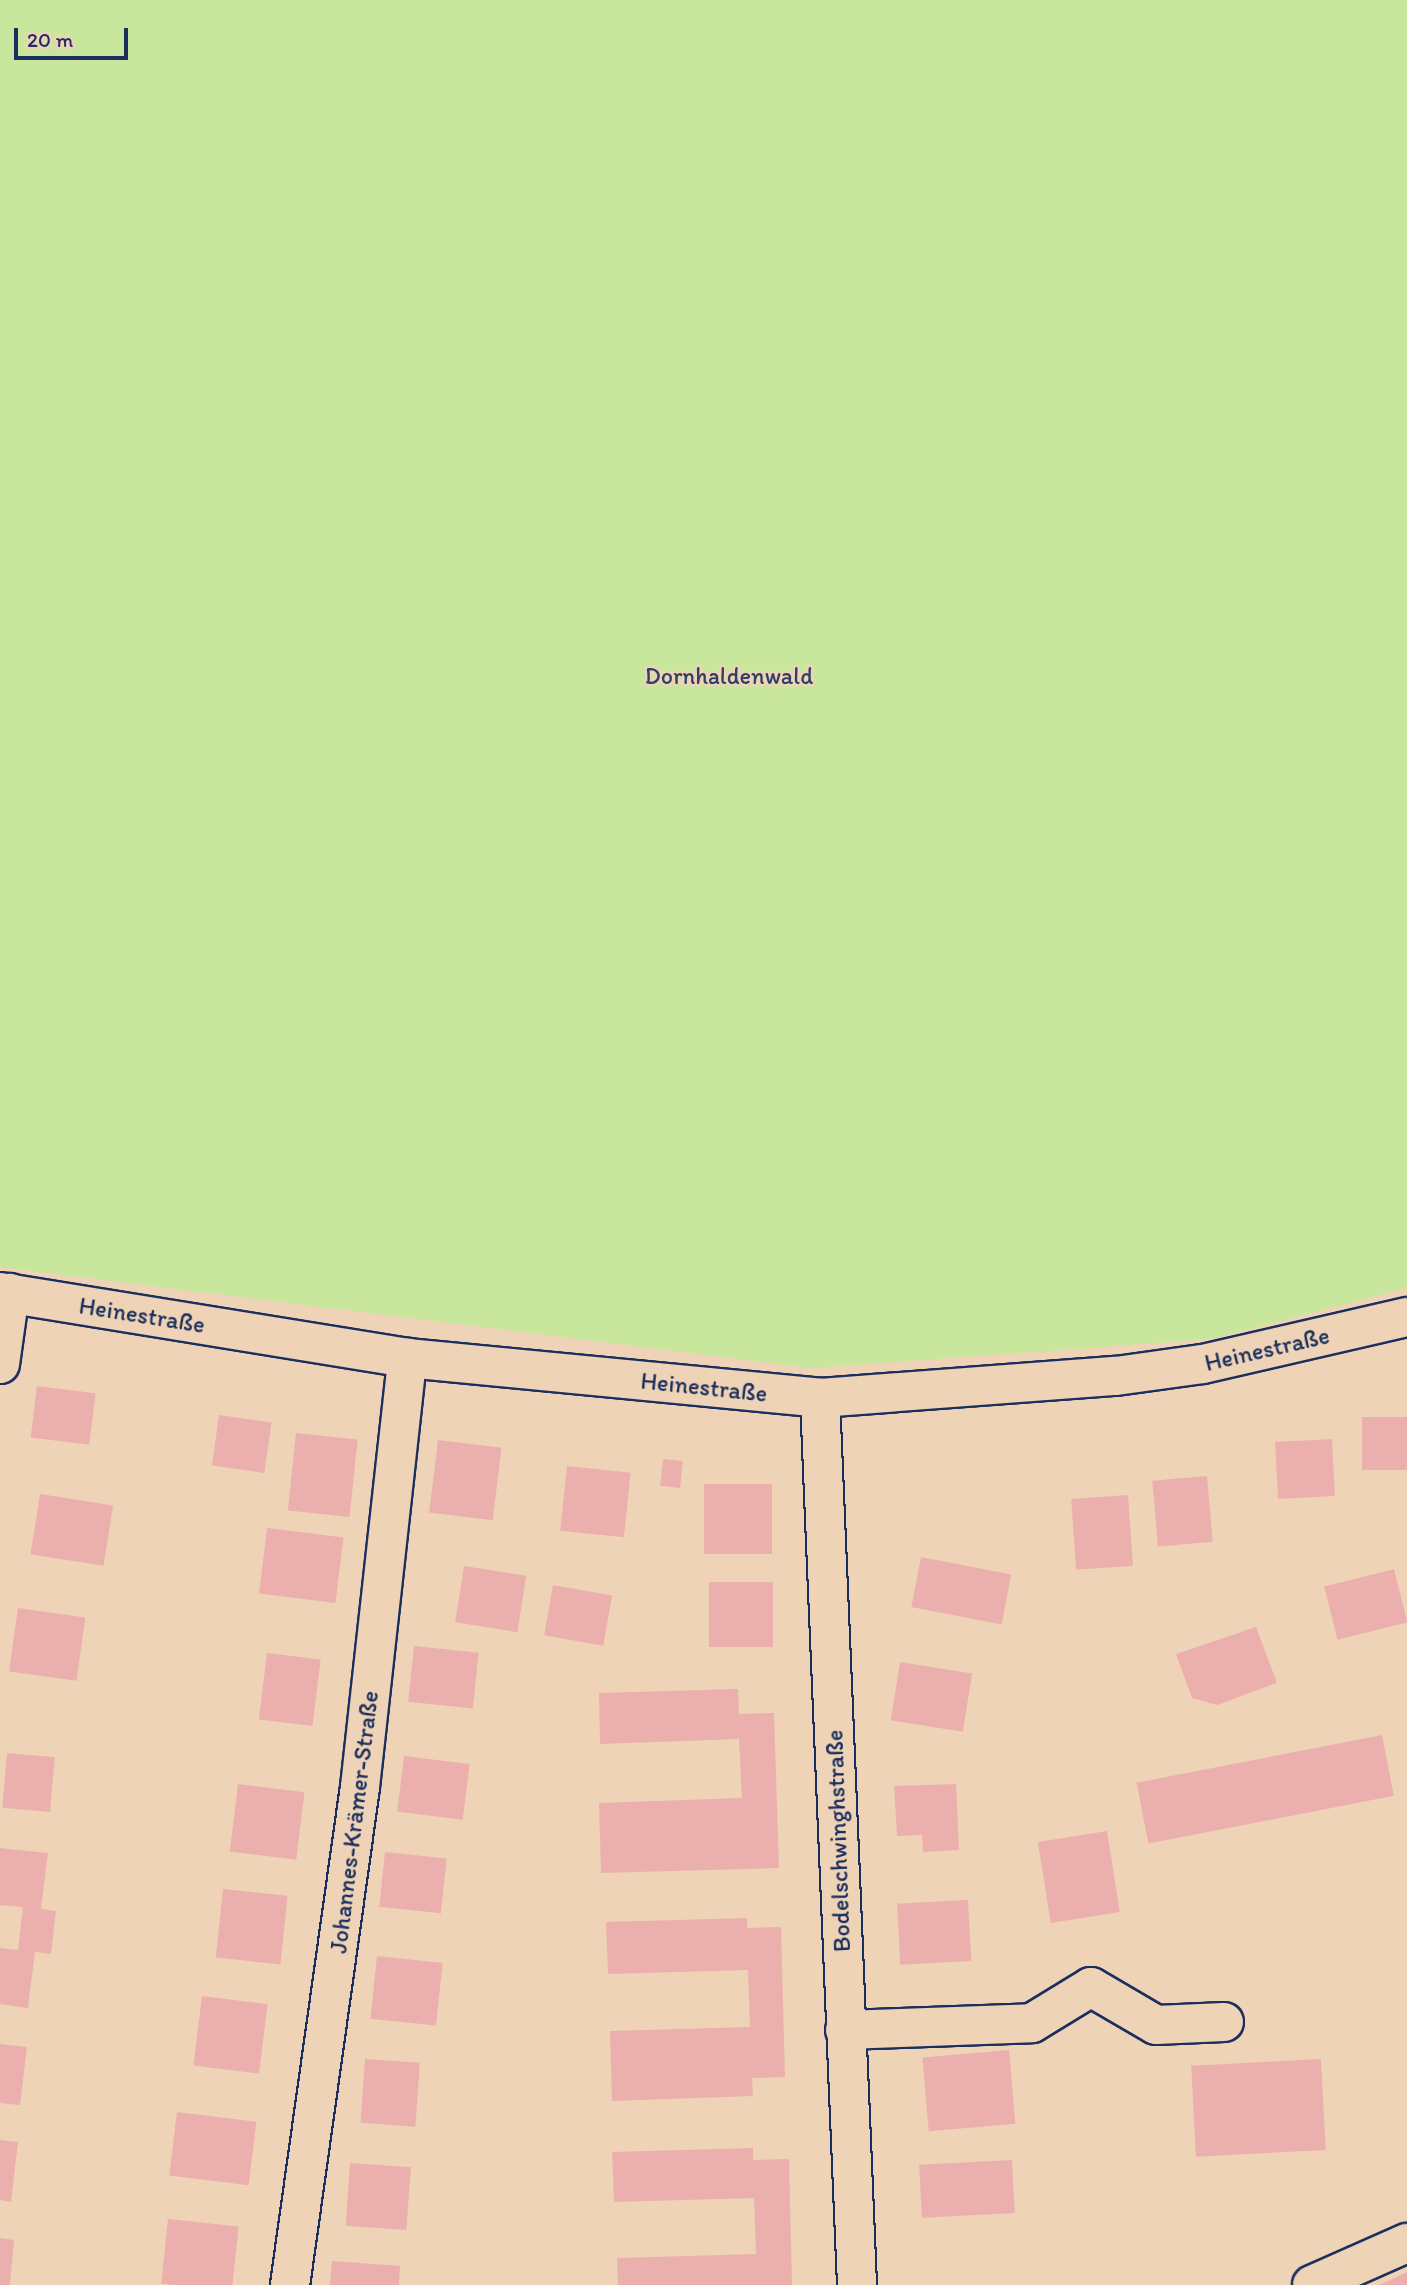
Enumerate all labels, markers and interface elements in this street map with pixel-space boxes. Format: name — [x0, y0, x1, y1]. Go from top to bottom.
scale bar — [18, 14, 131, 58]
text: 20 m — [27, 27, 73, 52]
park label: Dornhaldenwald — [645, 662, 813, 690]
street label: Heinestraße — [77, 1291, 207, 1339]
street label: Heinestraße — [1202, 1321, 1332, 1377]
street label: Heinestraße — [639, 1366, 769, 1408]
street label: Johannes-Krämer-Straße — [324, 1689, 384, 1955]
street label: Bodelschwinghstraße — [820, 1729, 856, 1953]

